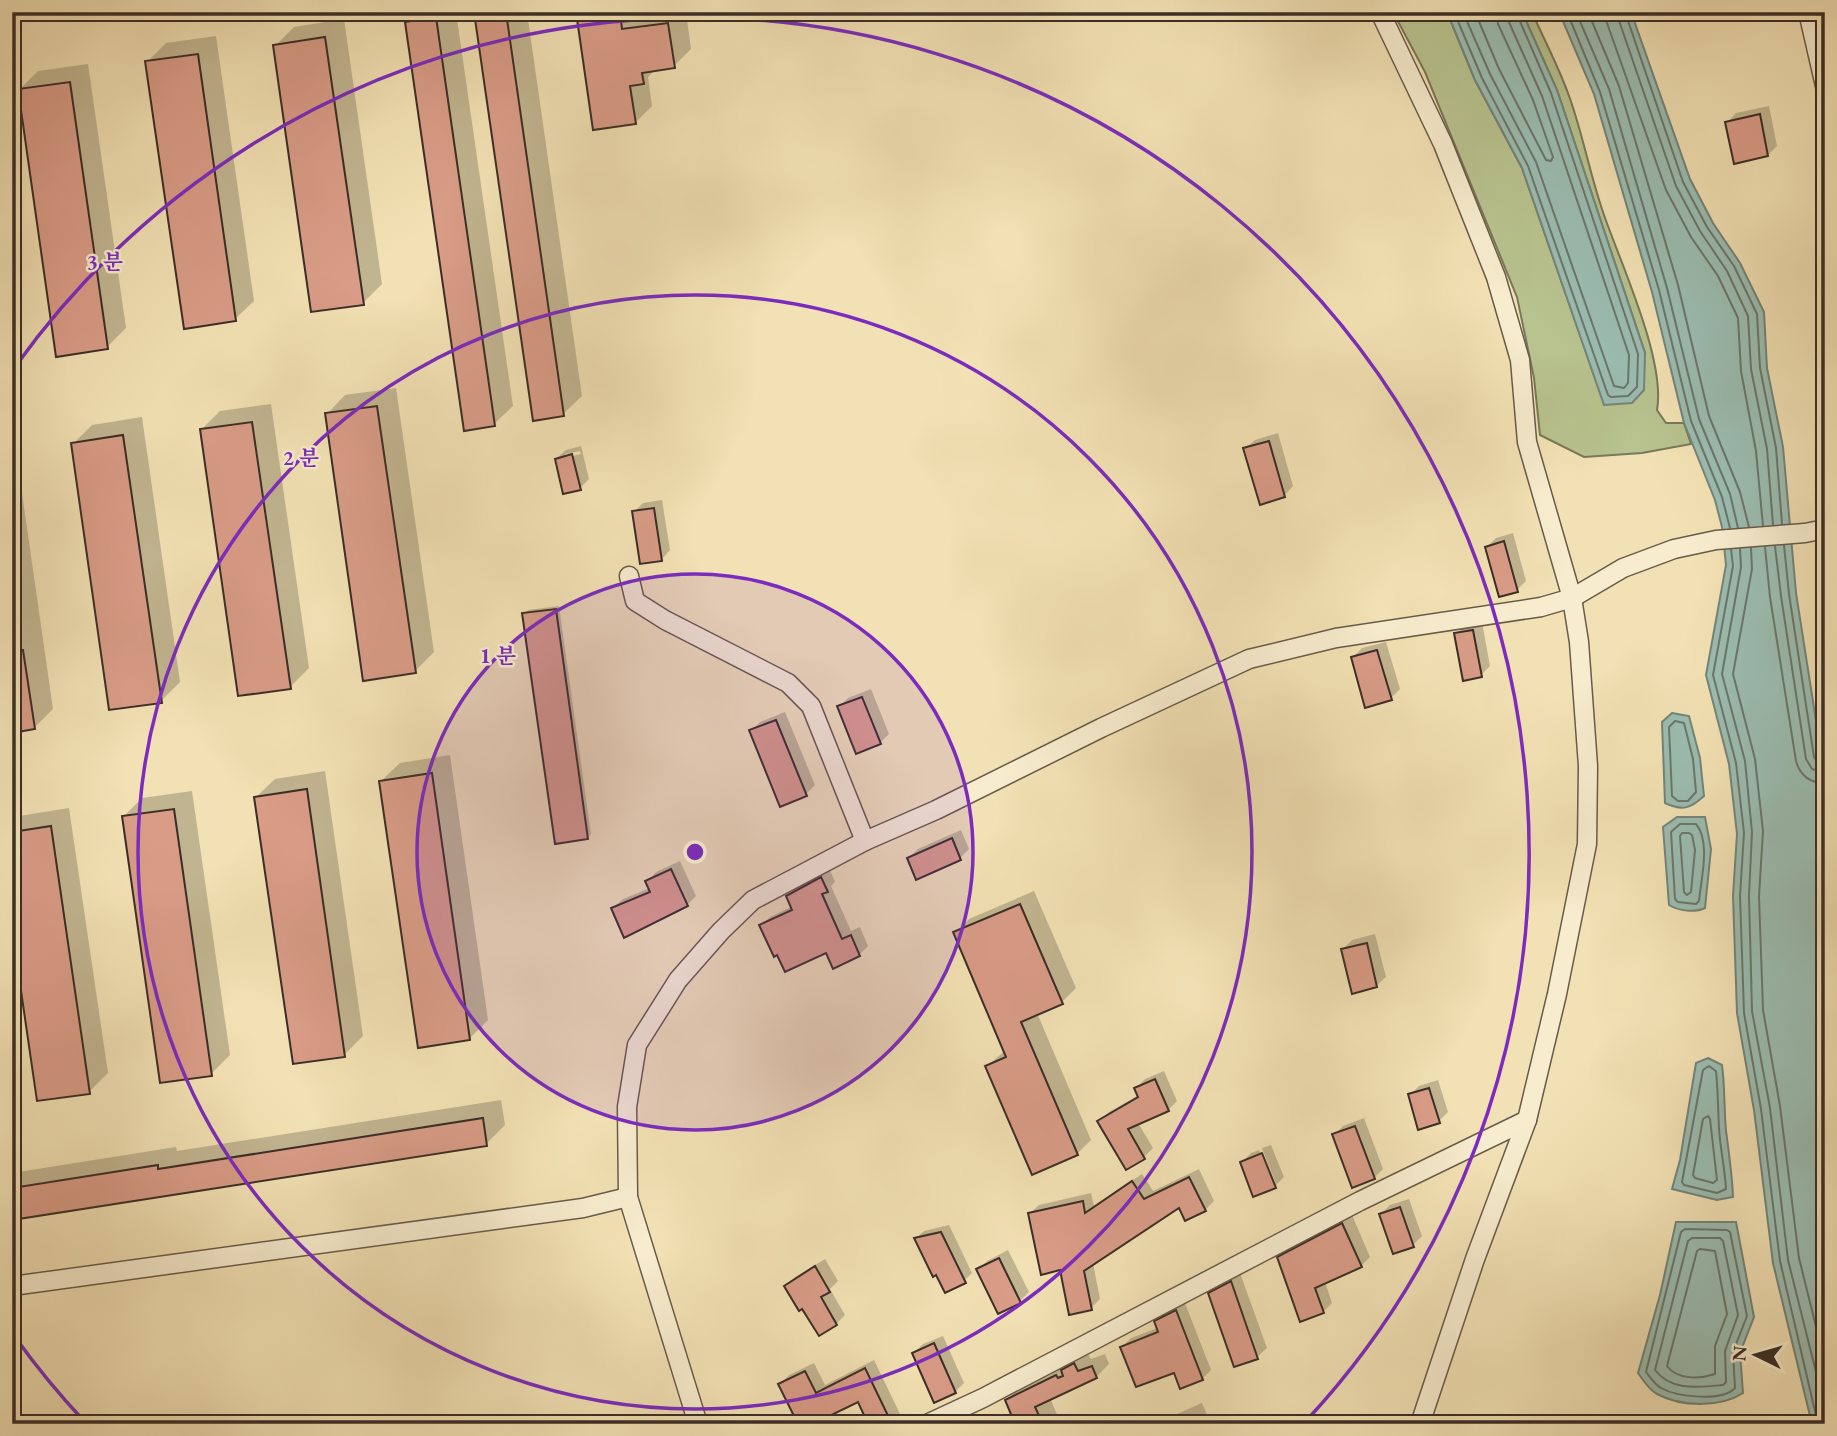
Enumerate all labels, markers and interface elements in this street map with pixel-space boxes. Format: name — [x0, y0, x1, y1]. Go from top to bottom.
text: 3 분 — [87, 248, 123, 275]
text: 2 분 — [283, 444, 319, 471]
text: 1 분 — [480, 642, 516, 669]
centre of rings — [683, 840, 707, 864]
north arrow — [1722, 1320, 1792, 1390]
text: N — [1726, 1344, 1753, 1362]

